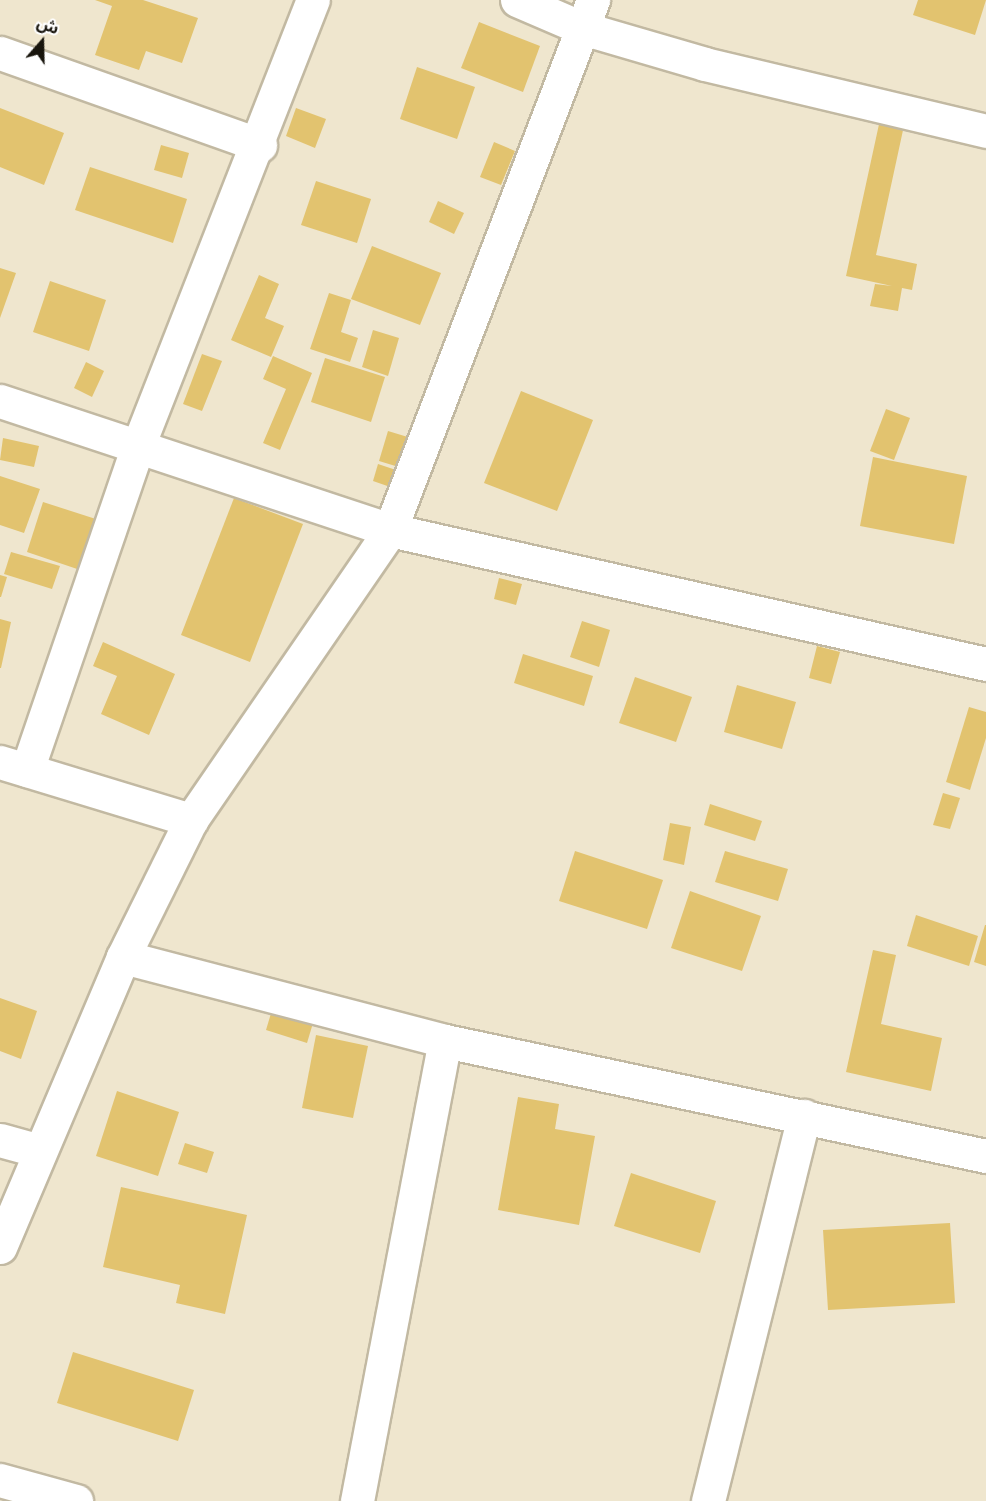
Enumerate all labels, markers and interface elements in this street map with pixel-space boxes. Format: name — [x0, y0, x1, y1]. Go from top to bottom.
text: ش — [34, 11, 62, 39]
north arrow — [12, 12, 72, 72]

